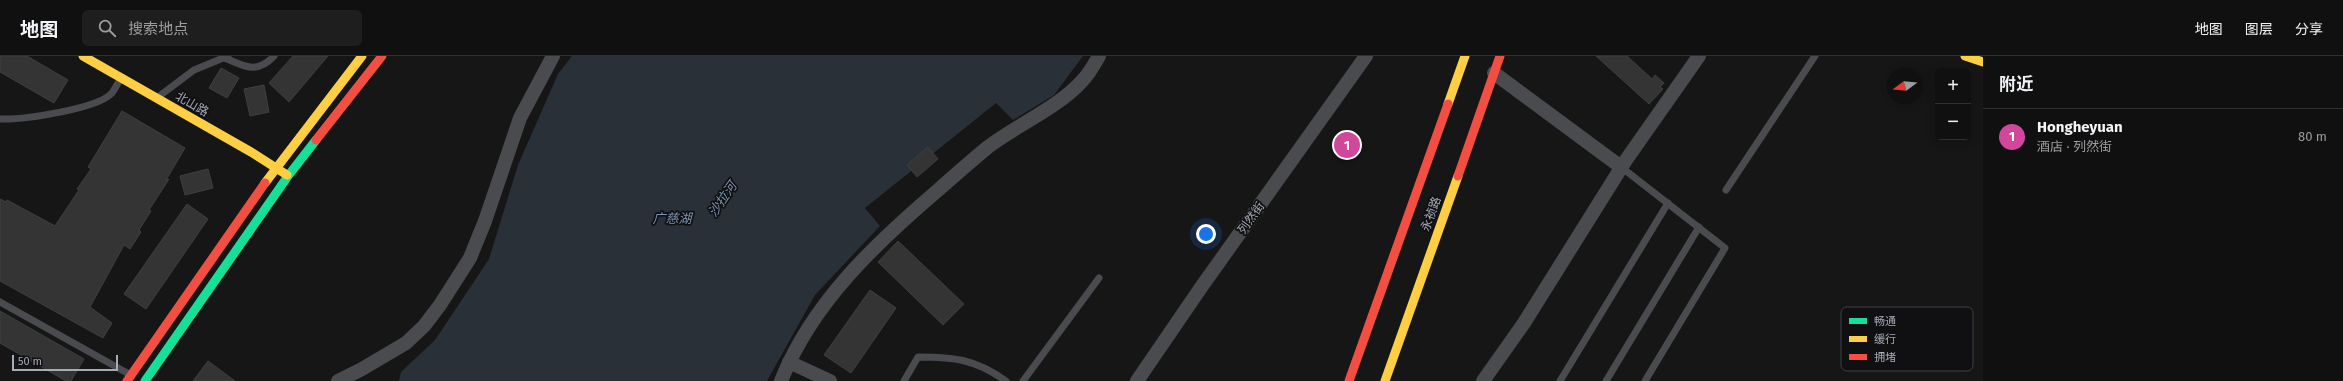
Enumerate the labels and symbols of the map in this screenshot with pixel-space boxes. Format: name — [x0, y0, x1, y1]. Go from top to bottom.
north arrow — [1887, 68, 1923, 104]
street label: 北山路 — [173, 89, 211, 119]
pin: 1 — [1334, 130, 1360, 160]
water label: 沙拉河 — [705, 177, 741, 220]
street label: 永祯路 — [1418, 195, 1444, 233]
street label: 列然街 — [1235, 199, 1267, 237]
water label: 广慈湖 — [652, 211, 693, 226]
your location — [1196, 224, 1216, 244]
legend — [1841, 307, 1973, 371]
text: 畅通 — [1874, 315, 1896, 328]
text: 缓行 — [1874, 333, 1896, 346]
text: 拥堵 — [1874, 351, 1896, 364]
scale bar — [12, 353, 118, 372]

